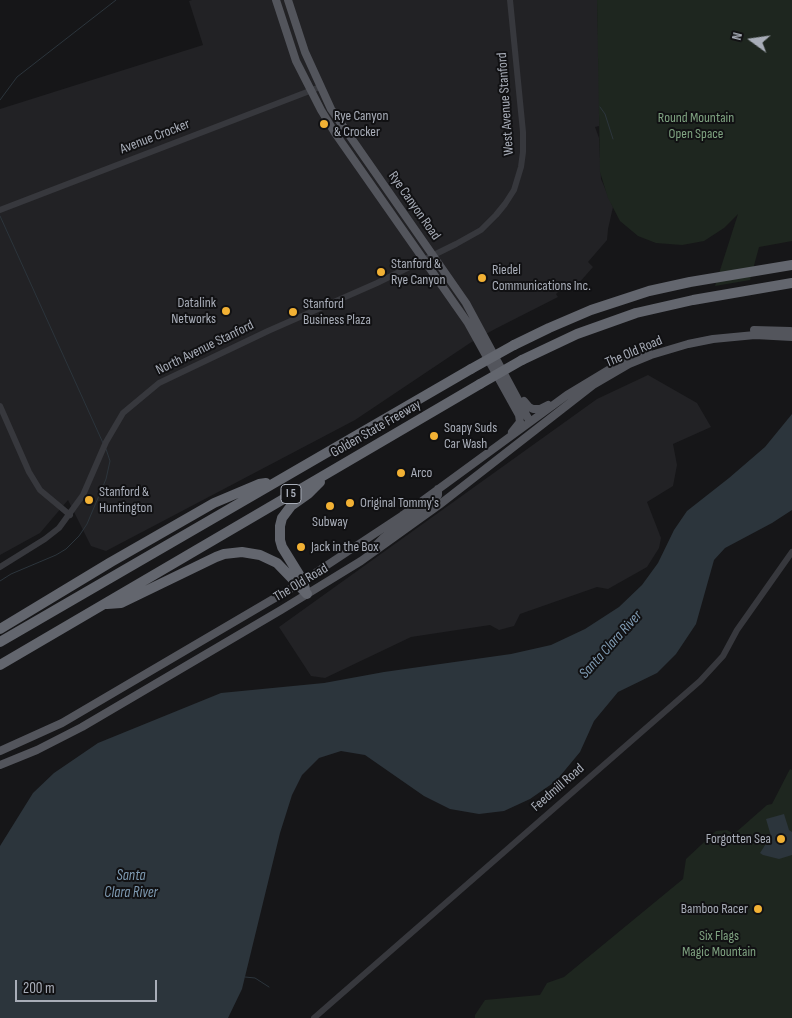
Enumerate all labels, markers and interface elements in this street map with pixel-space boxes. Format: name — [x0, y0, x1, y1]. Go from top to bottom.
north arrow — [727, 15, 777, 65]
text: N — [728, 31, 746, 42]
street label: West Avenue Stanford — [494, 52, 518, 156]
place label: Rye Canyon & Crocker — [334, 108, 388, 140]
park label: Round Mountain Open Space — [658, 110, 734, 142]
street label: Avenue Crocker — [118, 116, 192, 158]
marker: Rye Canyon & Crocker — [318, 118, 330, 130]
street label: Rye Canyon Road — [384, 168, 444, 244]
place label: Stanford & Rye Canyon — [391, 256, 445, 288]
place label: Riedel Communications Inc. — [492, 262, 591, 294]
marker: Stanford & Rye Canyon — [375, 266, 387, 278]
marker: Riedel Communications Inc. — [476, 272, 488, 284]
place label: Datalink Networks — [171, 295, 216, 328]
place label: Stanford Business Plaza — [303, 296, 371, 328]
marker: Datalink Networks — [220, 305, 232, 317]
marker: Stanford Business Plaza — [287, 306, 299, 318]
street label: North Avenue Stanford — [153, 317, 257, 379]
street label: The Old Road — [603, 332, 665, 372]
street label: Golden State Freeway — [328, 396, 424, 462]
place label: Soapy Suds Car Wash — [444, 420, 497, 452]
marker: Soapy Suds Car Wash — [428, 430, 440, 442]
place label: Arco — [411, 465, 432, 481]
marker: Arco — [395, 467, 407, 479]
place label: Stanford & Huntington — [99, 484, 152, 516]
road number: I 5 — [281, 484, 301, 504]
marker: Stanford & Huntington — [83, 494, 95, 506]
place label: Original Tommy's — [360, 495, 439, 511]
marker: Original Tommy's — [344, 497, 356, 509]
marker: Subway — [324, 500, 336, 512]
place label: Subway — [312, 514, 348, 530]
place label: Jack in the Box — [311, 539, 379, 555]
marker: Jack in the Box — [295, 541, 307, 553]
street label: The Old Road — [271, 560, 331, 606]
water label: Santa Clara River — [576, 607, 646, 683]
street label: Feedmill Road — [528, 760, 588, 816]
place label: Forgotten Sea — [706, 831, 771, 847]
marker: Forgotten Sea — [775, 833, 787, 845]
water label: Santa Clara River — [104, 867, 158, 902]
place label: Bamboo Racer — [681, 901, 748, 917]
marker: Bamboo Racer — [752, 903, 764, 915]
park label: Six Flags Magic Mountain — [682, 928, 756, 960]
scale bar — [18, 970, 160, 1002]
text: 200 m — [23, 979, 55, 998]

